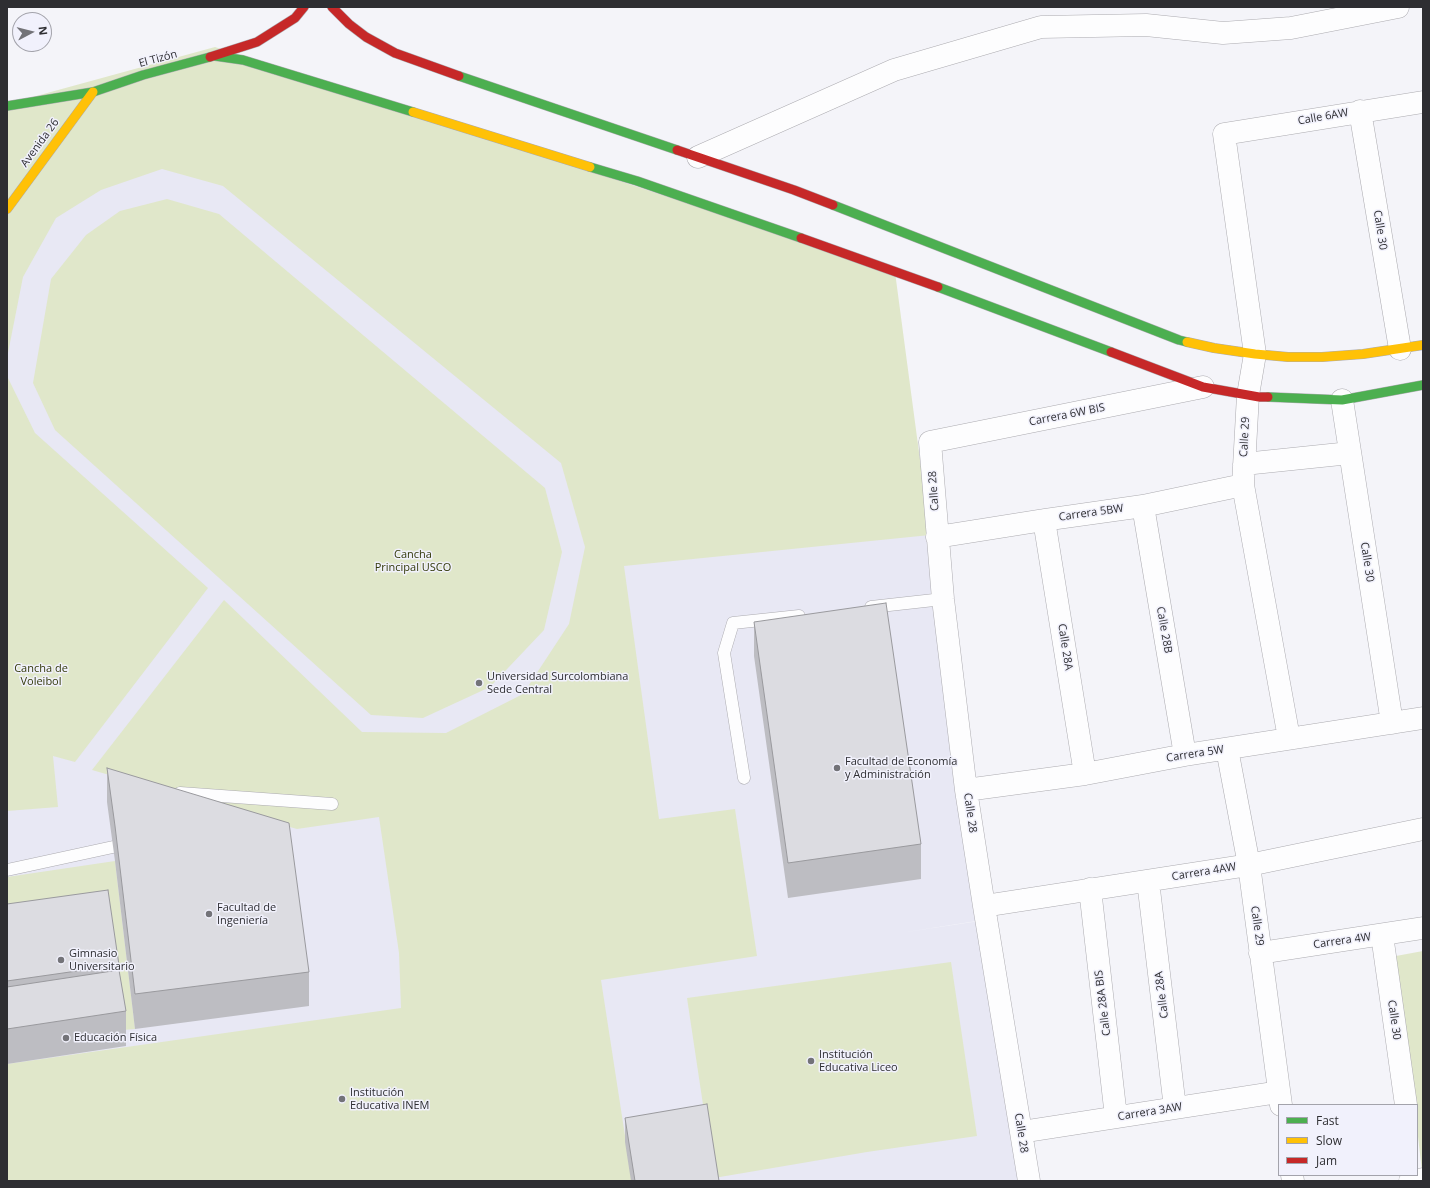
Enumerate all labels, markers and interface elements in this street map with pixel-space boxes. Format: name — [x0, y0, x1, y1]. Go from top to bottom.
north arrow — [12, 12, 52, 52]
text: N — [35, 25, 51, 36]
street label: El Tizón — [137, 48, 179, 70]
street label: Calle 6AW — [1297, 106, 1349, 128]
street label: Avenida 26 — [18, 116, 62, 170]
street label: Calle 30 — [1370, 209, 1390, 251]
street label: Carrera 6W BIS — [1028, 401, 1106, 429]
street label: Calle 29 — [1237, 417, 1253, 457]
street label: Calle 28 — [926, 470, 942, 512]
street label: Carrera 5BW — [1058, 502, 1124, 524]
street label: Calle 30 — [1357, 541, 1377, 583]
park label: Cancha Principal USCO — [375, 548, 451, 574]
street label: Calle 28B — [1153, 606, 1175, 654]
street label: Calle 28A — [1055, 623, 1075, 671]
park label: Cancha de Voleibol — [14, 662, 68, 688]
place label: Universidad Surcolombiana Sede Central — [487, 670, 628, 696]
marker: Universidad Surcolombiana Sede Central — [474, 678, 484, 688]
street label: Carrera 5W — [1165, 743, 1225, 765]
place label: Facultad de Economía y Administración — [845, 755, 957, 781]
marker: Facultad de Economía y Administración — [832, 763, 842, 773]
street label: Calle 28 — [961, 792, 979, 834]
street label: Carrera 4AW — [1171, 860, 1237, 884]
place label: Facultad de Ingeniería — [217, 901, 276, 927]
street label: Calle 29 — [1248, 905, 1266, 947]
marker: Facultad de Ingeniería — [204, 909, 214, 919]
street label: Carrera 4W — [1312, 930, 1372, 952]
place label: Gimnasio Universitario — [69, 947, 135, 973]
marker: Gimnasio Universitario — [56, 955, 66, 965]
street label: Calle 28A BIS — [1092, 969, 1114, 1037]
street label: Calle 28A — [1153, 971, 1171, 1019]
street label: Calle 30 — [1385, 999, 1403, 1041]
place label: Educación Física — [74, 1031, 157, 1045]
marker: Educación Física — [61, 1033, 71, 1043]
place label: Institución Educativa Liceo — [819, 1048, 898, 1074]
marker: Institución Educativa Liceo — [806, 1056, 816, 1066]
place label: Institución Educativa INEM — [350, 1086, 429, 1112]
marker: Institución Educativa INEM — [337, 1094, 347, 1104]
street label: Carrera 3AW — [1117, 1100, 1183, 1124]
legend — [1278, 1104, 1418, 1176]
street label: Calle 28 — [1011, 1112, 1031, 1154]
text: Fast — [1316, 1112, 1339, 1129]
text: Slow — [1316, 1132, 1342, 1149]
text: Jam — [1316, 1152, 1337, 1169]

